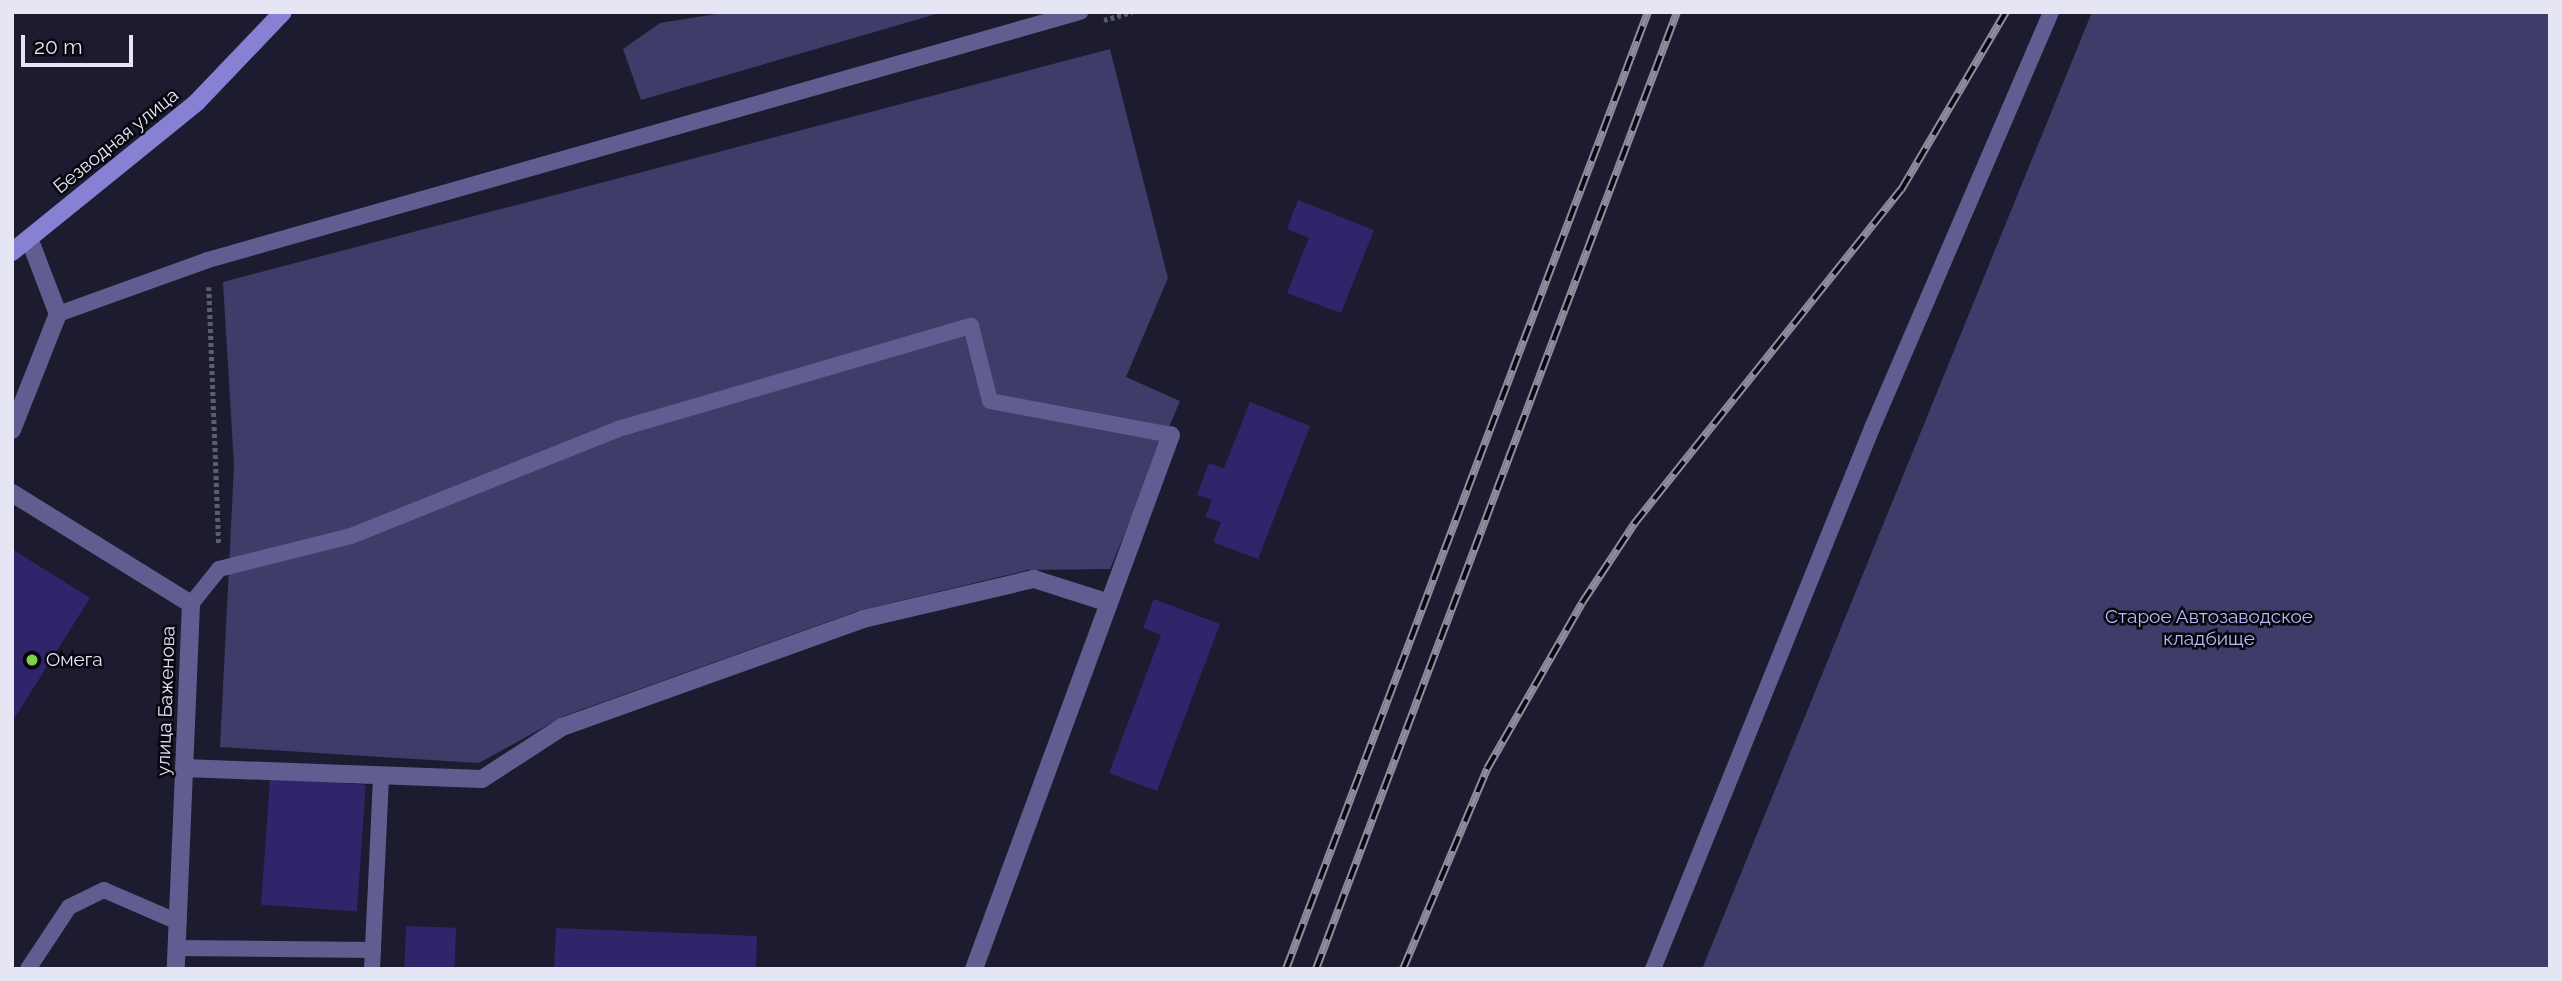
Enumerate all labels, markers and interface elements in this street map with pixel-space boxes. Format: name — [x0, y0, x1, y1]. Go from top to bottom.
scale bar — [24, 21, 136, 65]
text: 20 m — [34, 34, 82, 59]
street label: Безводная улица — [49, 83, 183, 199]
park label: Старое Автозаводское кладбище — [2105, 606, 2313, 650]
street label: улица Баженова — [152, 625, 180, 777]
place label: Омега — [46, 649, 103, 671]
marker: Омега — [24, 652, 40, 668]

